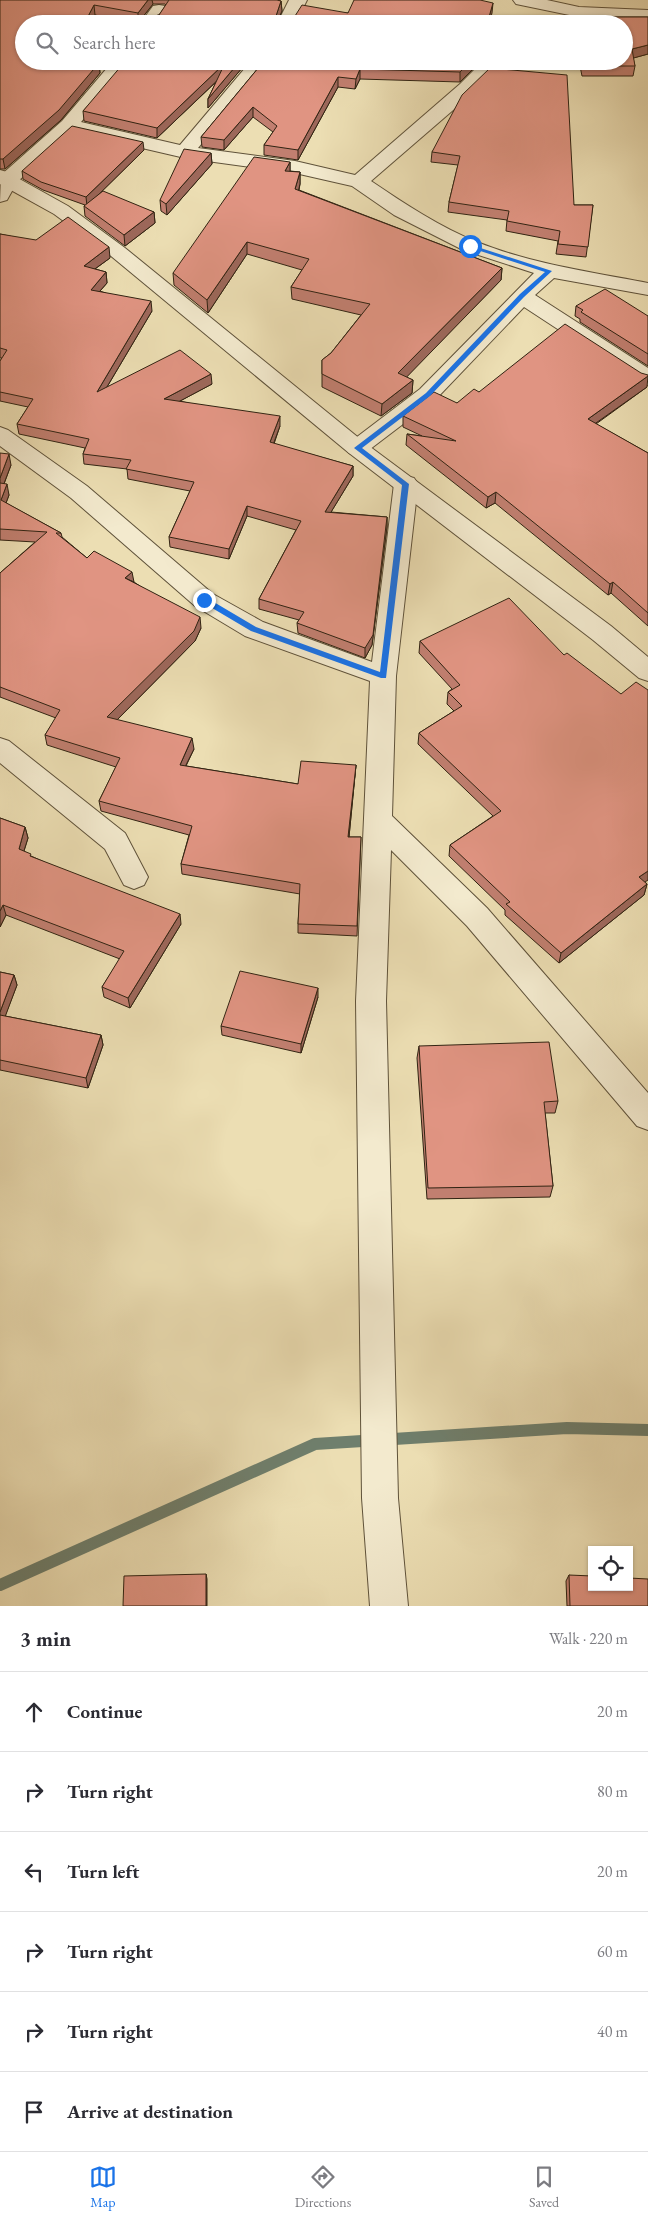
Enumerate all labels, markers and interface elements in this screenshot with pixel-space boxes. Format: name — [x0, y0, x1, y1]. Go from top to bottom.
search box — [15, 15, 633, 70]
icon: search — [33, 29, 61, 57]
text: Search here — [73, 30, 155, 55]
route start — [459, 235, 482, 258]
route end — [193, 589, 216, 612]
map controls — [588, 1546, 633, 1591]
button: locate — [588, 1546, 633, 1591]
text: 3 min — [20, 1625, 71, 1652]
text: Walk · 220 m — [549, 1628, 628, 1649]
icon: ahead — [20, 1698, 48, 1726]
text: Continue — [67, 1699, 142, 1724]
text: 20 m — [597, 1701, 628, 1722]
icon: right — [20, 1778, 48, 1806]
text: Turn right — [67, 1779, 153, 1804]
text: 80 m — [597, 1781, 628, 1802]
icon: left — [20, 1858, 48, 1886]
text: Turn left — [67, 1859, 139, 1884]
text: 20 m — [597, 1861, 628, 1882]
icon: right — [20, 1938, 48, 1966]
text: Turn right — [67, 1939, 153, 1964]
text: 60 m — [597, 1941, 628, 1962]
icon: right — [20, 2018, 48, 2046]
text: Turn right — [67, 2019, 153, 2044]
text: 40 m — [597, 2021, 628, 2042]
icon: arrive — [20, 2098, 48, 2126]
text: Arrive at destination — [67, 2099, 233, 2124]
tab: Map — [89, 2163, 117, 2211]
tab: Directions — [295, 2163, 351, 2211]
tab: Saved — [529, 2163, 559, 2211]

